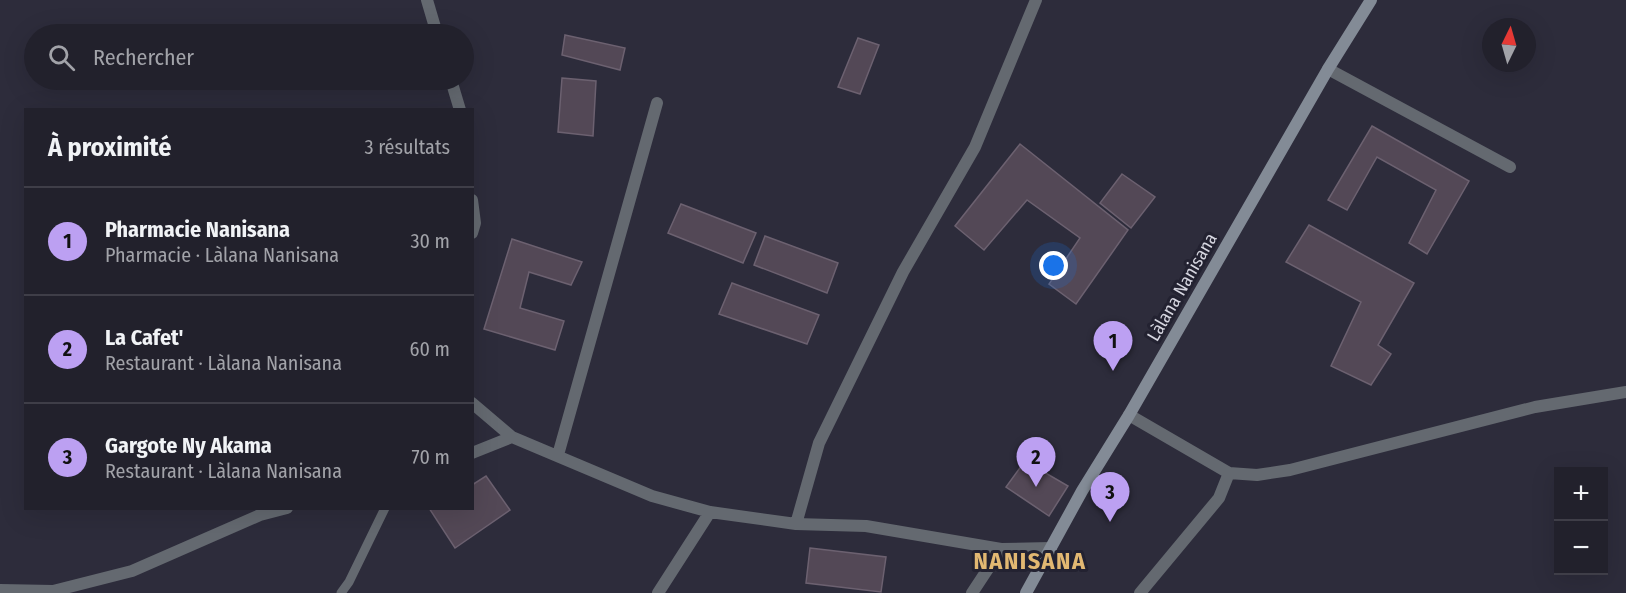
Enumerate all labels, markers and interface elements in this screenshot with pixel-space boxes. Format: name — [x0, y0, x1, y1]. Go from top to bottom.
north arrow — [1482, 18, 1536, 72]
search box — [24, 24, 474, 90]
icon: search — [45, 41, 78, 74]
text: Rechercher — [93, 44, 194, 71]
text: À proximité — [48, 132, 171, 163]
text: 3 résultats — [364, 135, 450, 159]
text: Pharmacie Nanisana — [105, 216, 290, 243]
text: 1 — [63, 229, 72, 253]
text: 30 m — [410, 229, 450, 253]
street label: Làlana Nanisana — [1142, 229, 1222, 345]
text: Pharmacie · Làlana Nanisana — [105, 243, 339, 267]
your location — [1039, 251, 1068, 280]
pin: 1 — [1094, 322, 1132, 371]
text: La Cafet' — [105, 324, 183, 351]
text: 2 — [63, 337, 72, 361]
text: 60 m — [410, 337, 450, 361]
text: Restaurant · Làlana Nanisana — [105, 351, 342, 375]
text: Gargote Ny Akama — [105, 432, 272, 459]
pin: 2 — [1016, 438, 1056, 487]
text: 3 — [63, 445, 72, 469]
text: 70 m — [412, 445, 450, 469]
text: Restaurant · Làlana Nanisana — [105, 459, 342, 483]
map controls — [1554, 467, 1608, 575]
button: + — [1554, 467, 1608, 521]
pin: 3 — [1090, 472, 1130, 522]
button: − — [1554, 521, 1608, 575]
district label: NANISANA — [973, 547, 1087, 575]

